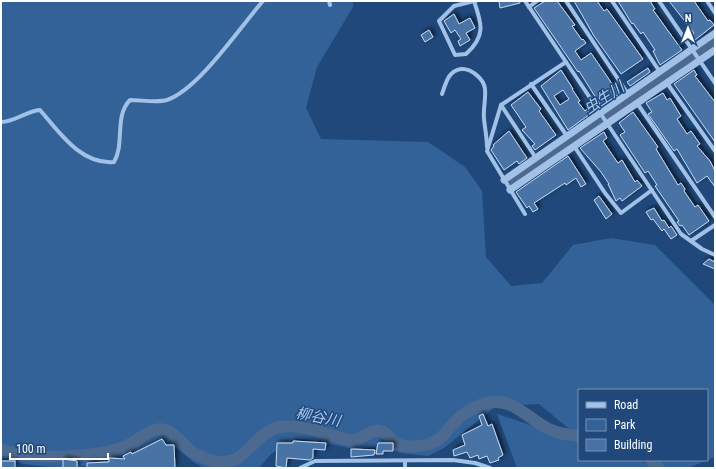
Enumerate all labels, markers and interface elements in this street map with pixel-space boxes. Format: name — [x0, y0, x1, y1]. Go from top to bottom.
north arrow — [668, 8, 708, 48]
text: N — [685, 12, 692, 25]
water label: 虫生川 — [580, 77, 629, 118]
legend — [578, 389, 708, 461]
text: Road — [614, 398, 638, 412]
water label: 柳谷川 — [294, 404, 344, 431]
text: Park — [614, 418, 636, 432]
scale bar — [10, 435, 108, 461]
text: Building — [614, 438, 652, 452]
text: 100 m — [16, 442, 46, 456]

